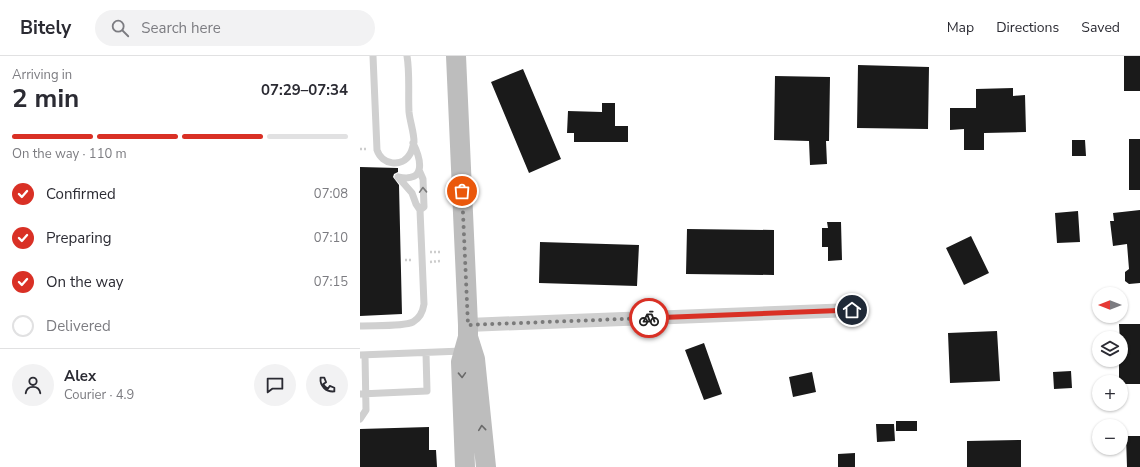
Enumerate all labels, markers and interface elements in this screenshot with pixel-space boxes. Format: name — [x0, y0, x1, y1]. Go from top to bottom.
search box — [95, 10, 375, 46]
text: Bitely — [20, 15, 71, 41]
icon: search — [109, 17, 131, 39]
text: Search here — [141, 18, 221, 38]
text: Map — [947, 18, 974, 37]
text: Directions — [996, 18, 1059, 37]
text: Saved — [1081, 18, 1120, 37]
text: Arriving in — [12, 66, 72, 84]
text: 07:29–07:34 — [261, 80, 348, 100]
text: 2 min — [12, 81, 79, 116]
text: On the way · 110 m — [12, 145, 127, 163]
pin — [445, 174, 479, 208]
icon: bag — [451, 180, 473, 202]
icon: check — [12, 183, 34, 205]
text: Confirmed — [46, 184, 116, 204]
text: 07:08 — [314, 185, 348, 203]
one-way arrow — [419, 187, 427, 193]
icon: check — [12, 227, 34, 249]
text: Preparing — [46, 228, 111, 248]
text: 07:10 — [314, 229, 348, 247]
icon: check — [12, 271, 34, 293]
text: On the way — [46, 272, 124, 292]
text: 07:15 — [314, 273, 348, 291]
north arrow — [1092, 287, 1128, 323]
map controls — [1092, 287, 1128, 455]
pin — [835, 293, 869, 327]
courier — [629, 298, 669, 338]
icon: home — [841, 299, 863, 321]
icon: bike — [638, 307, 660, 329]
text: Delivered — [46, 316, 111, 336]
button: layers — [1092, 331, 1128, 367]
button: person — [12, 364, 54, 406]
button: chat — [254, 364, 296, 406]
button: phone — [306, 364, 348, 406]
text: Alex — [64, 366, 96, 386]
one-way arrow — [458, 372, 466, 378]
button: + — [1092, 375, 1128, 411]
text: Courier · 4.9 — [64, 386, 134, 404]
button: − — [1092, 419, 1128, 455]
one-way arrow — [478, 425, 487, 431]

